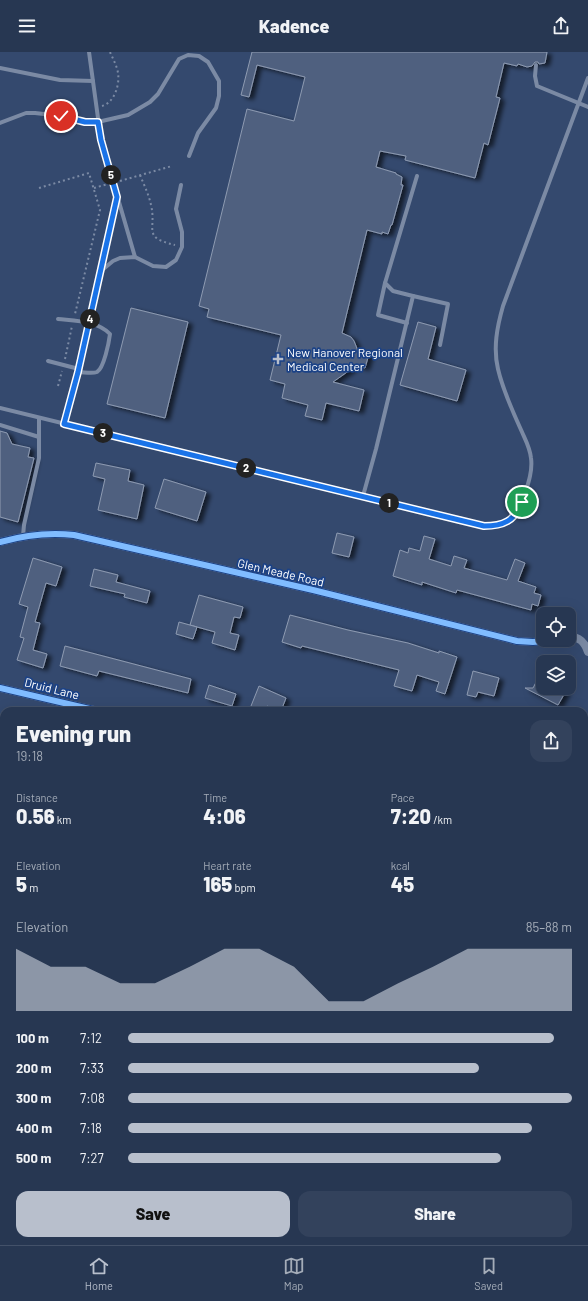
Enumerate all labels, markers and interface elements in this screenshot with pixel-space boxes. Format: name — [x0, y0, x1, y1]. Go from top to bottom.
icon: menu — [16, 15, 38, 37]
text: Kadence — [259, 15, 329, 37]
icon: share — [550, 15, 572, 37]
pin — [44, 99, 78, 133]
icon: check — [50, 105, 72, 127]
pin: 5 — [101, 165, 121, 185]
text: 5 — [108, 168, 114, 181]
pin: 4 — [80, 309, 100, 329]
text: 4 — [87, 312, 93, 325]
place label: New Hanover Regional Medical Center — [287, 345, 403, 373]
marker: New Hanover Regional Medical Center — [272, 353, 284, 365]
pin: 3 — [93, 423, 113, 443]
text: 3 — [100, 426, 106, 439]
pin: 2 — [236, 458, 256, 478]
text: 2 — [243, 461, 249, 474]
pin — [505, 485, 539, 519]
icon: arrive — [511, 491, 533, 513]
pin: 1 — [379, 493, 399, 513]
text: 1 — [387, 496, 391, 509]
street label: Glen Meade Road — [236, 555, 326, 589]
map controls — [536, 607, 576, 695]
button: locate — [536, 607, 576, 647]
button: layers — [536, 655, 576, 695]
street label: Druid Lane — [23, 674, 81, 702]
text: Evening run — [16, 720, 131, 746]
button: share — [530, 720, 572, 762]
text: 19:18 — [16, 748, 43, 764]
text: Distance — [16, 791, 58, 804]
text: Time — [203, 791, 227, 804]
text: Pace — [391, 791, 414, 804]
text: 0.56 — [16, 804, 55, 828]
text: 4:06 — [203, 804, 246, 828]
text: 7:20 — [391, 804, 431, 828]
text: km — [55, 813, 71, 826]
text: /km — [431, 813, 452, 826]
text: Elevation — [16, 859, 60, 872]
text: Heart rate — [203, 859, 252, 872]
text: kcal — [391, 859, 410, 872]
text: 5 — [16, 872, 27, 896]
text: 165 — [203, 872, 232, 896]
text: 45 — [391, 872, 414, 896]
text: m — [27, 881, 38, 894]
text: bpm — [232, 881, 256, 894]
text: Elevation — [16, 919, 68, 935]
text: 85–88 m — [526, 919, 572, 935]
text: 100 m — [16, 1030, 49, 1046]
text: 7:12 — [80, 1030, 102, 1046]
text: 200 m — [16, 1060, 52, 1076]
text: 7:33 — [80, 1060, 104, 1076]
text: 300 m — [16, 1090, 51, 1106]
text: 7:08 — [80, 1090, 105, 1106]
text: 400 m — [16, 1120, 52, 1136]
text: 7:18 — [80, 1120, 102, 1136]
text: 500 m — [16, 1150, 51, 1166]
text: 7:27 — [80, 1150, 104, 1166]
button: Save — [16, 1191, 290, 1237]
button: Share — [298, 1191, 572, 1237]
tab: Home — [85, 1255, 113, 1292]
tab: Map — [283, 1255, 305, 1292]
tab: Saved — [474, 1255, 503, 1292]

